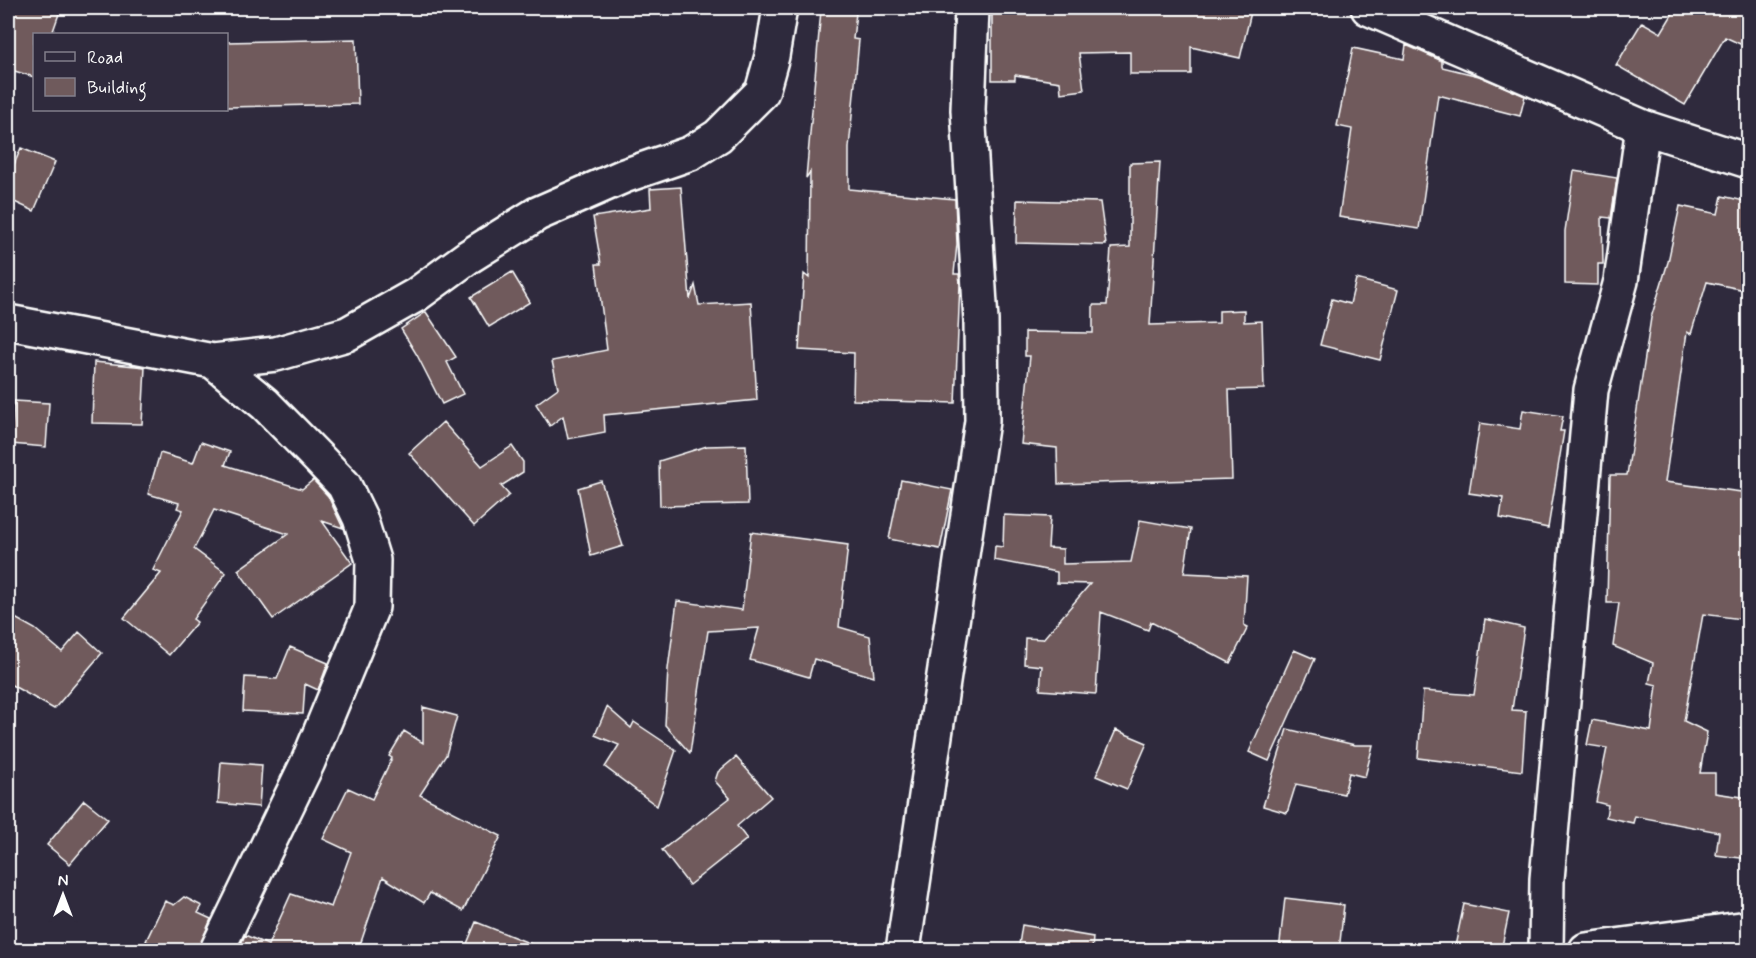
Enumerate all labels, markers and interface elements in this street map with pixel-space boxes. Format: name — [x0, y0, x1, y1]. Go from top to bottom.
legend — [33, 33, 228, 111]
text: Road — [87, 46, 123, 70]
text: Building — [87, 76, 147, 102]
north arrow — [33, 865, 93, 925]
text: N — [58, 871, 68, 892]

